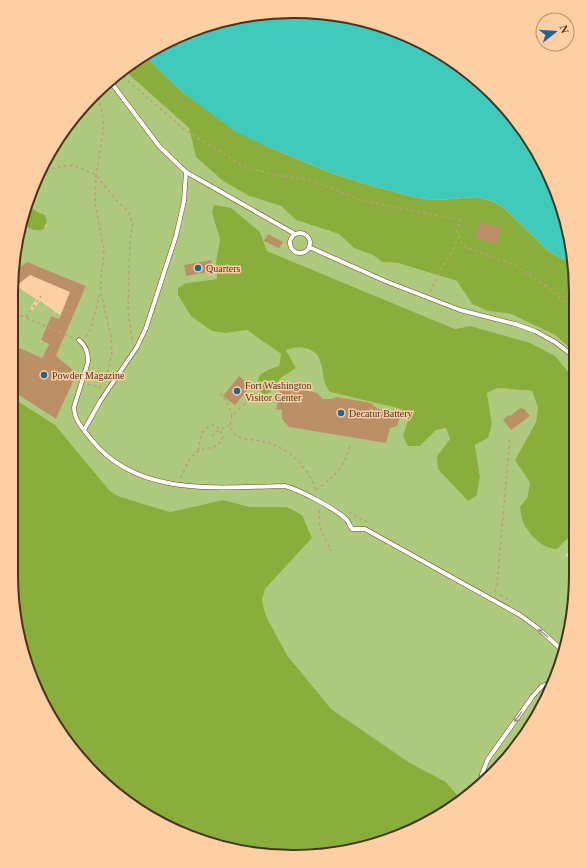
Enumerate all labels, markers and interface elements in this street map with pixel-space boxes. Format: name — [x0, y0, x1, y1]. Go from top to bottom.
north arrow — [535, 12, 575, 52]
text: N — [558, 24, 571, 35]
marker: Quarters — [193, 263, 203, 273]
place label: Quarters — [206, 263, 241, 274]
marker: Powder Magazine — [39, 370, 49, 380]
place label: Powder Magazine — [52, 370, 125, 381]
place label: Fort Washington Visitor Center — [245, 380, 312, 403]
marker: Fort Washington Visitor Center — [232, 386, 242, 396]
marker: Decatur Battery — [336, 408, 346, 418]
place label: Decatur Battery — [349, 408, 413, 419]
one-way arrow — [537, 628, 548, 637]
one-way arrow — [514, 711, 522, 722]

